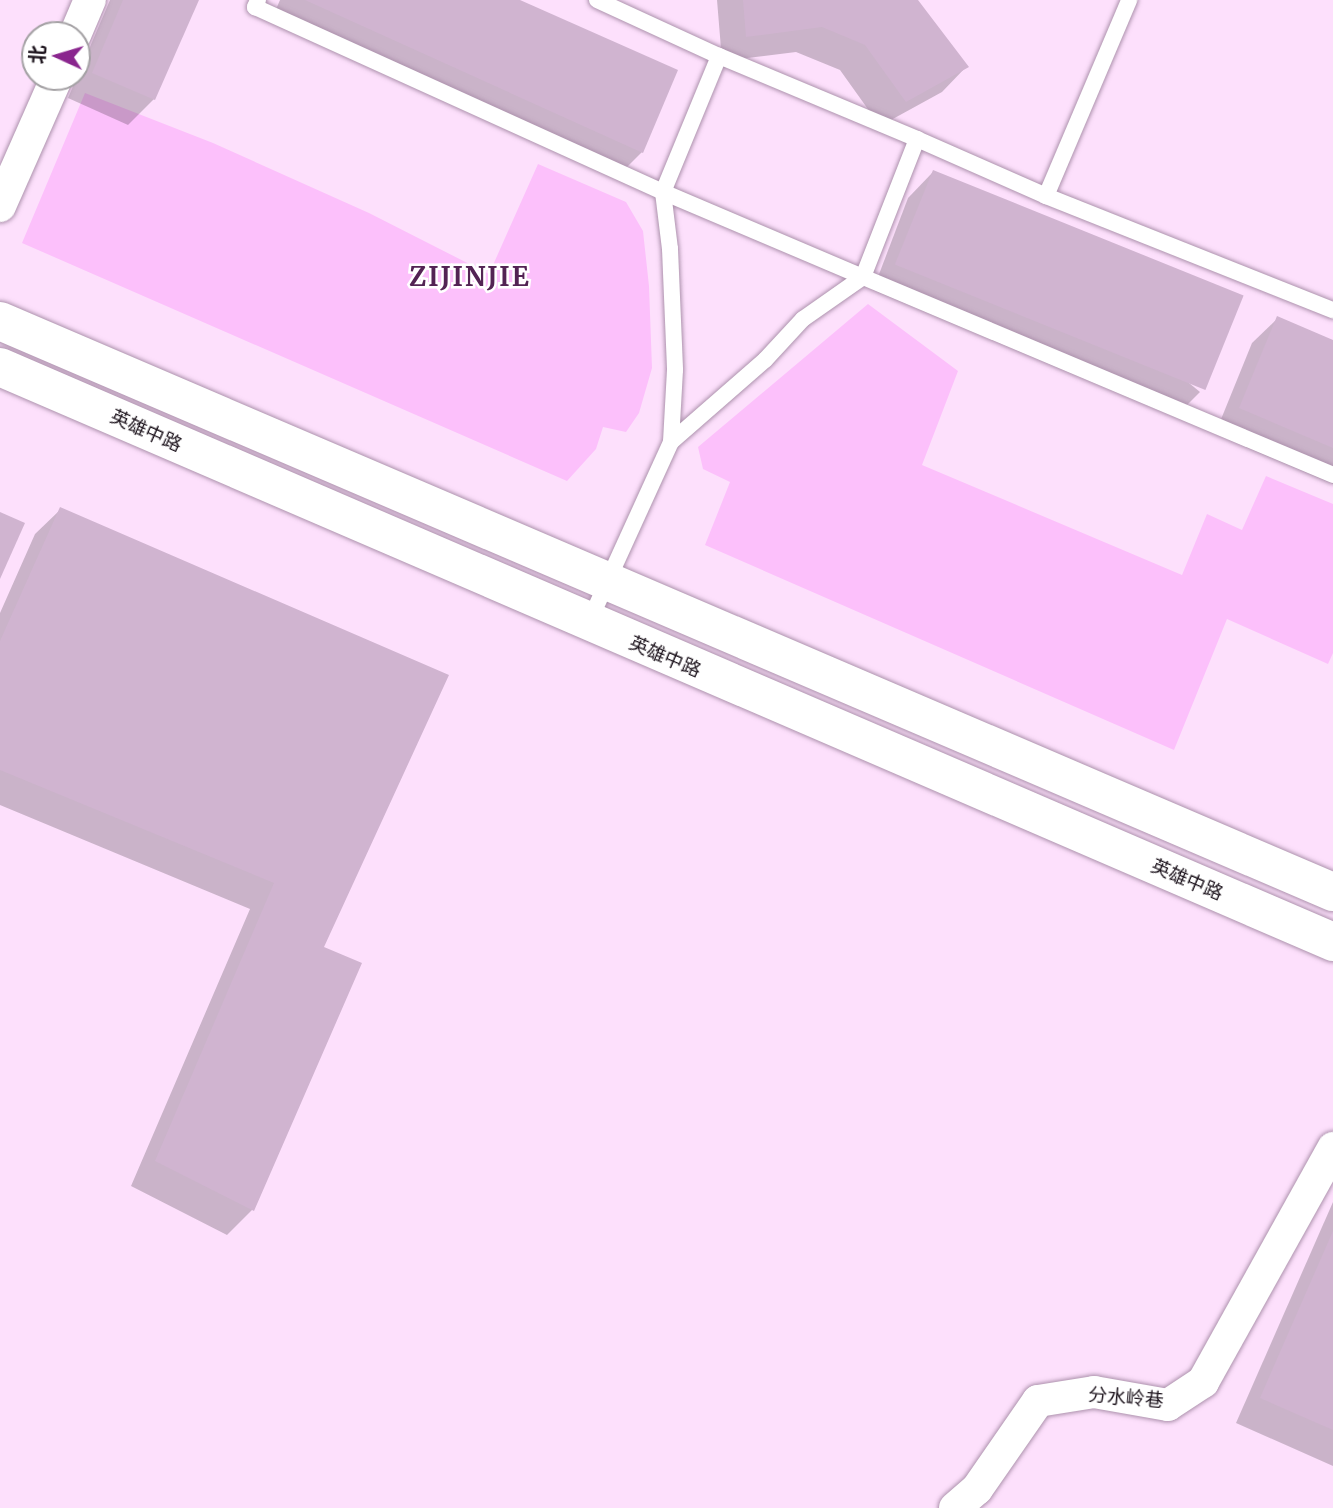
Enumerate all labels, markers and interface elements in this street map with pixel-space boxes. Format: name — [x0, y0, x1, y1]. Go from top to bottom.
north arrow — [21, 21, 91, 91]
text: 北 — [24, 44, 50, 65]
district label: ZIJINJIE — [410, 261, 530, 293]
street label: 英雄中路 — [107, 405, 185, 457]
street label: 英雄中路 — [626, 632, 704, 682]
street label: 英雄中路 — [1148, 855, 1226, 905]
street label: 分水岭巷 — [1087, 1383, 1165, 1413]

